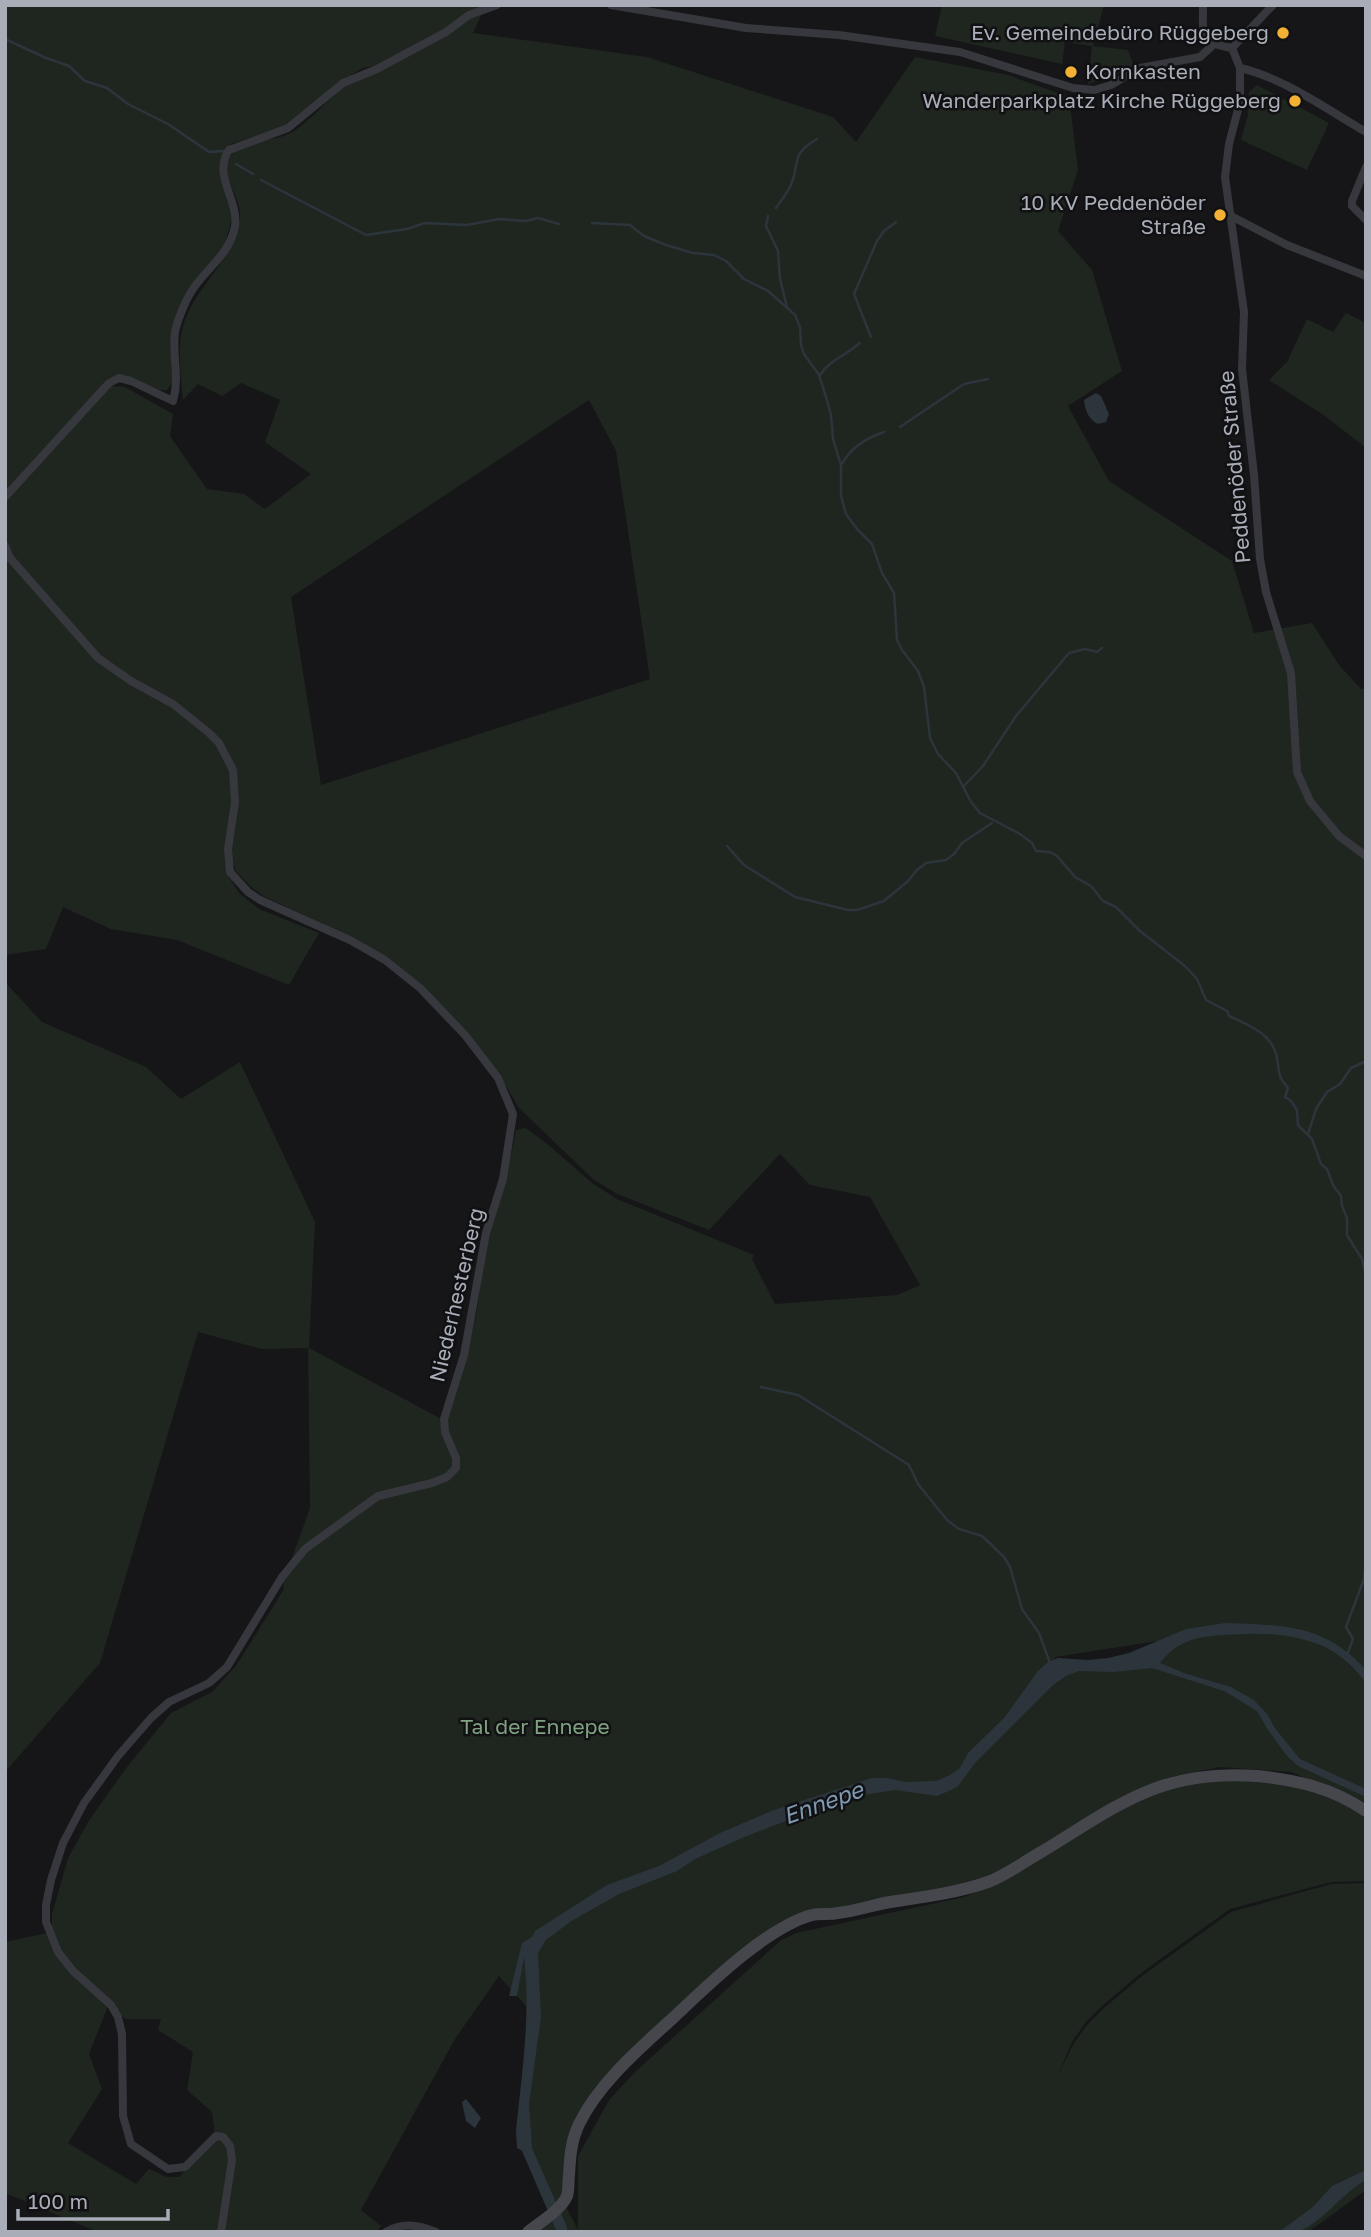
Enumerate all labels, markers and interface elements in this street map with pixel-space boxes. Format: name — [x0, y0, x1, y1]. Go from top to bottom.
place label: Ev. Gemeindebüro Rüggeberg — [971, 19, 1269, 45]
marker: Ev. Gemeindebüro Rüggeberg — [1275, 25, 1291, 41]
place label: Kornkasten — [1085, 58, 1201, 84]
marker: Kornkasten — [1063, 64, 1079, 80]
place label: Wanderparkplatz Kirche Rüggeberg — [922, 87, 1281, 113]
marker: Wanderparkplatz Kirche Rüggeberg — [1287, 93, 1303, 109]
place label: 10 KV Peddenöder Straße — [1021, 189, 1206, 239]
marker: 10 KV Peddenöder Straße — [1212, 207, 1228, 223]
street label: Peddenöder Straße — [1213, 370, 1255, 565]
street label: Niederhesterberg — [423, 1205, 489, 1384]
park label: Tal der Ennepe — [460, 1713, 610, 1739]
water label: Ennepe — [779, 1774, 868, 1829]
scale bar — [18, 2178, 168, 2222]
text: 100 m — [28, 2188, 88, 2214]

